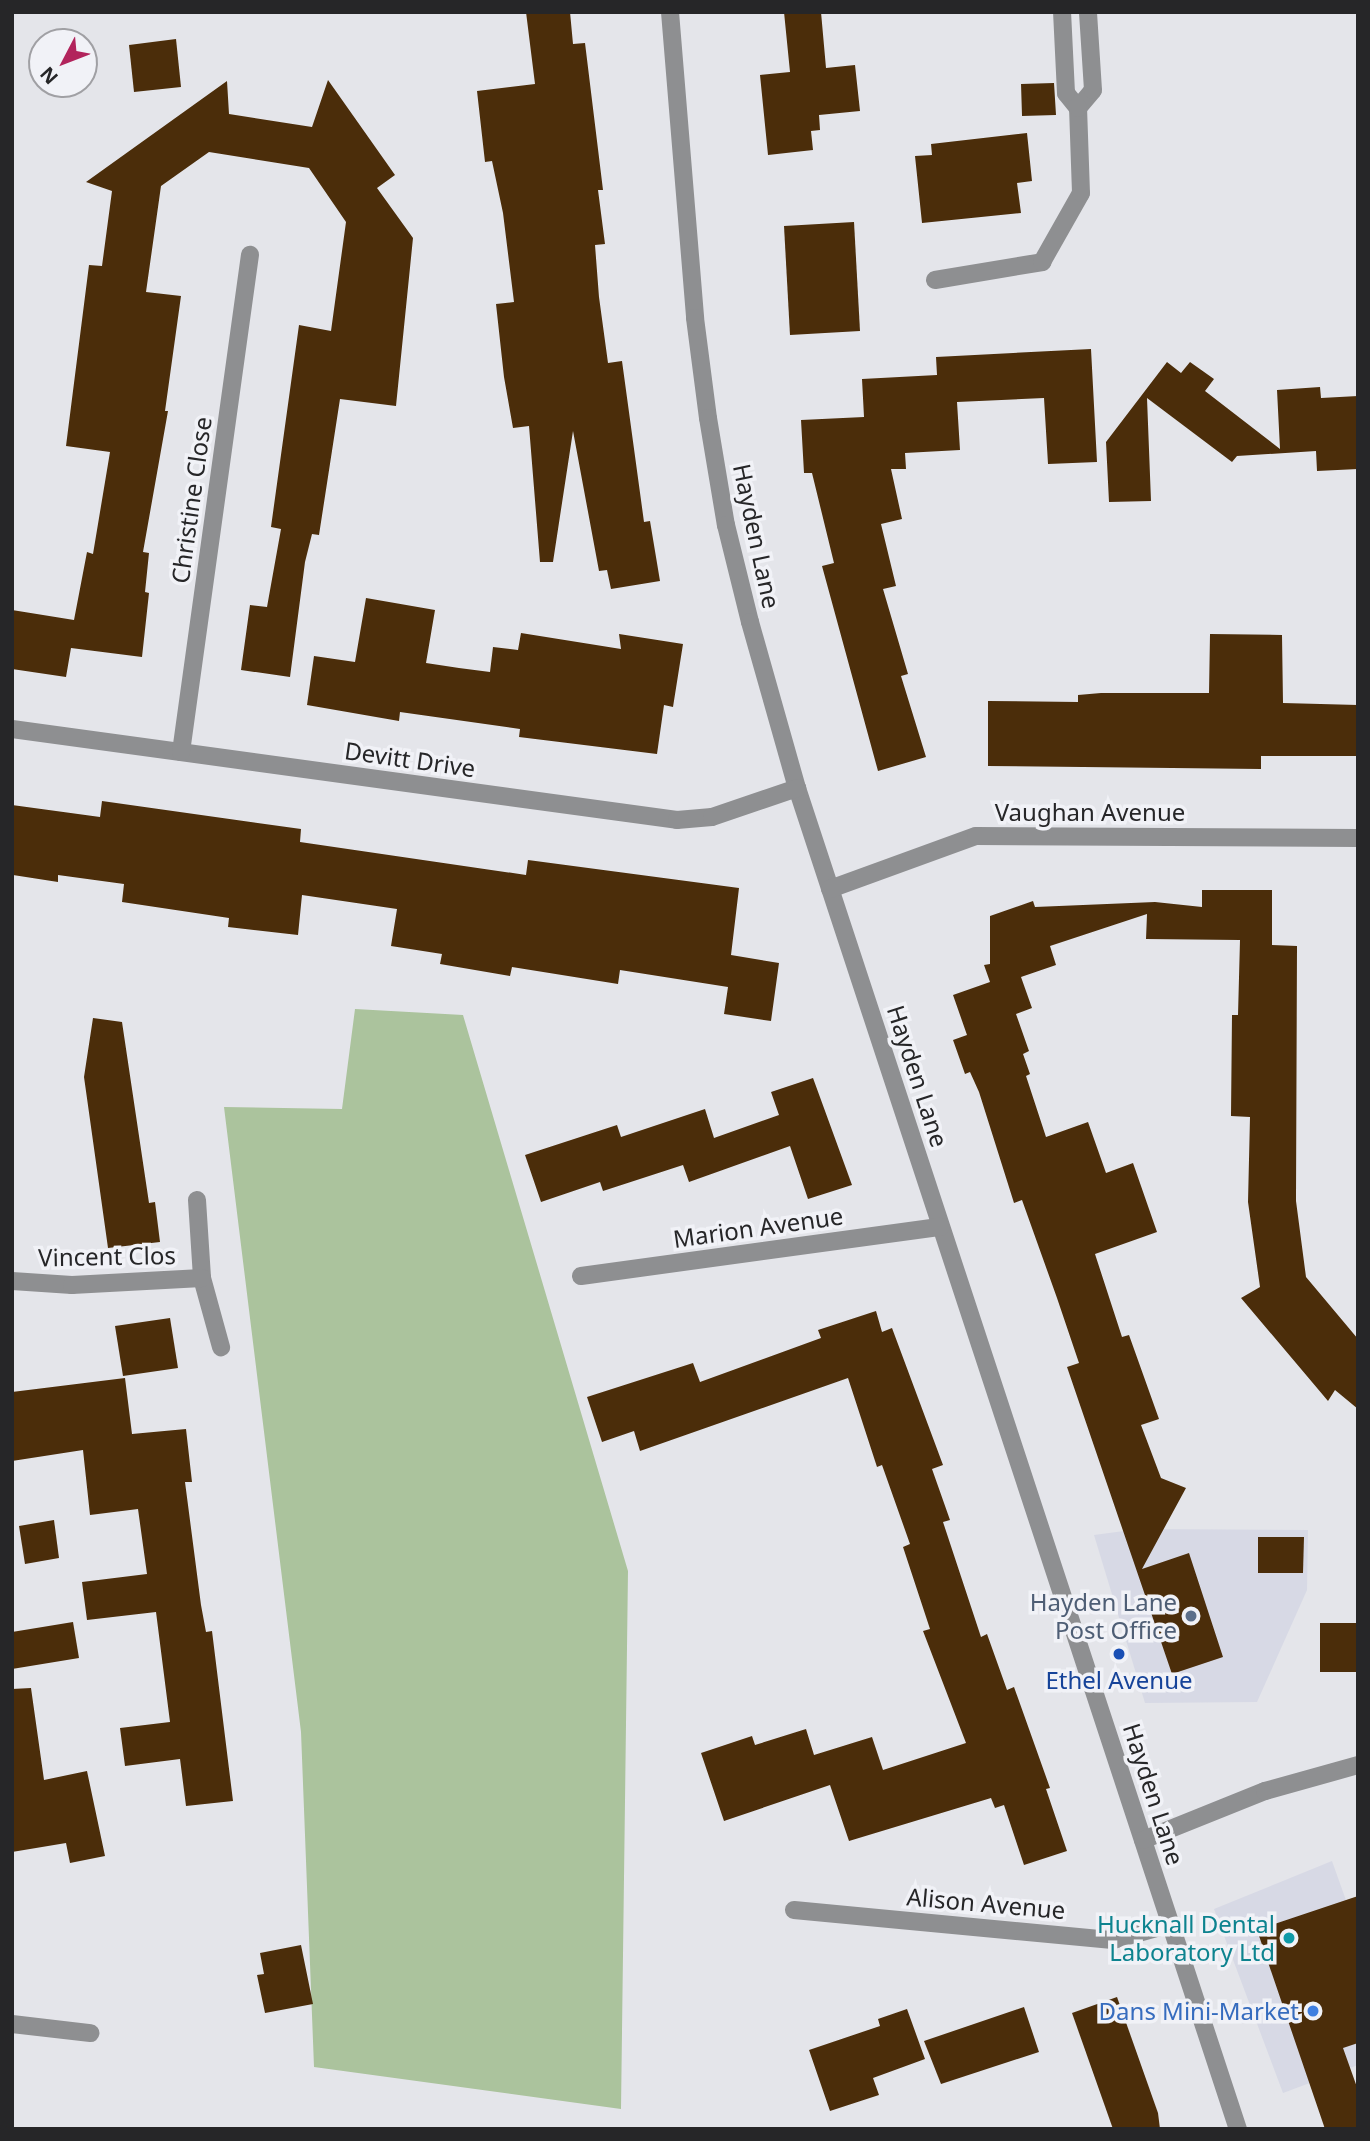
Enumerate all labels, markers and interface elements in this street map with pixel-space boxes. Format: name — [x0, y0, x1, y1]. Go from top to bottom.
north arrow — [28, 28, 98, 98]
text: N — [34, 61, 64, 90]
street label: Christine Close — [165, 415, 217, 585]
street label: Hayden Lane — [728, 461, 786, 611]
street label: Devitt Drive — [343, 736, 477, 782]
street label: Vaughan Avenue — [995, 798, 1185, 826]
street label: Hayden Lane — [882, 1002, 954, 1150]
street label: Marion Avenue — [671, 1201, 845, 1253]
street label: Vincent Clos — [38, 1240, 176, 1272]
place label: Hayden Lane Post Office — [1030, 1588, 1177, 1644]
marker: Hayden Lane Post Office — [1183, 1608, 1199, 1624]
marker: Ethel Avenue — [1111, 1646, 1127, 1662]
place label: Ethel Avenue — [1045, 1666, 1193, 1694]
street label: Hayden Lane — [1118, 1720, 1190, 1868]
street label: Alison Avenue — [906, 1882, 1066, 1924]
place label: Hucknall Dental Laboratory Ltd — [1097, 1910, 1275, 1966]
marker: Hucknall Dental Laboratory Ltd — [1281, 1930, 1297, 1946]
place label: Dans Mini-Market — [1099, 1997, 1299, 2025]
marker: Dans Mini-Market — [1305, 2003, 1321, 2019]

